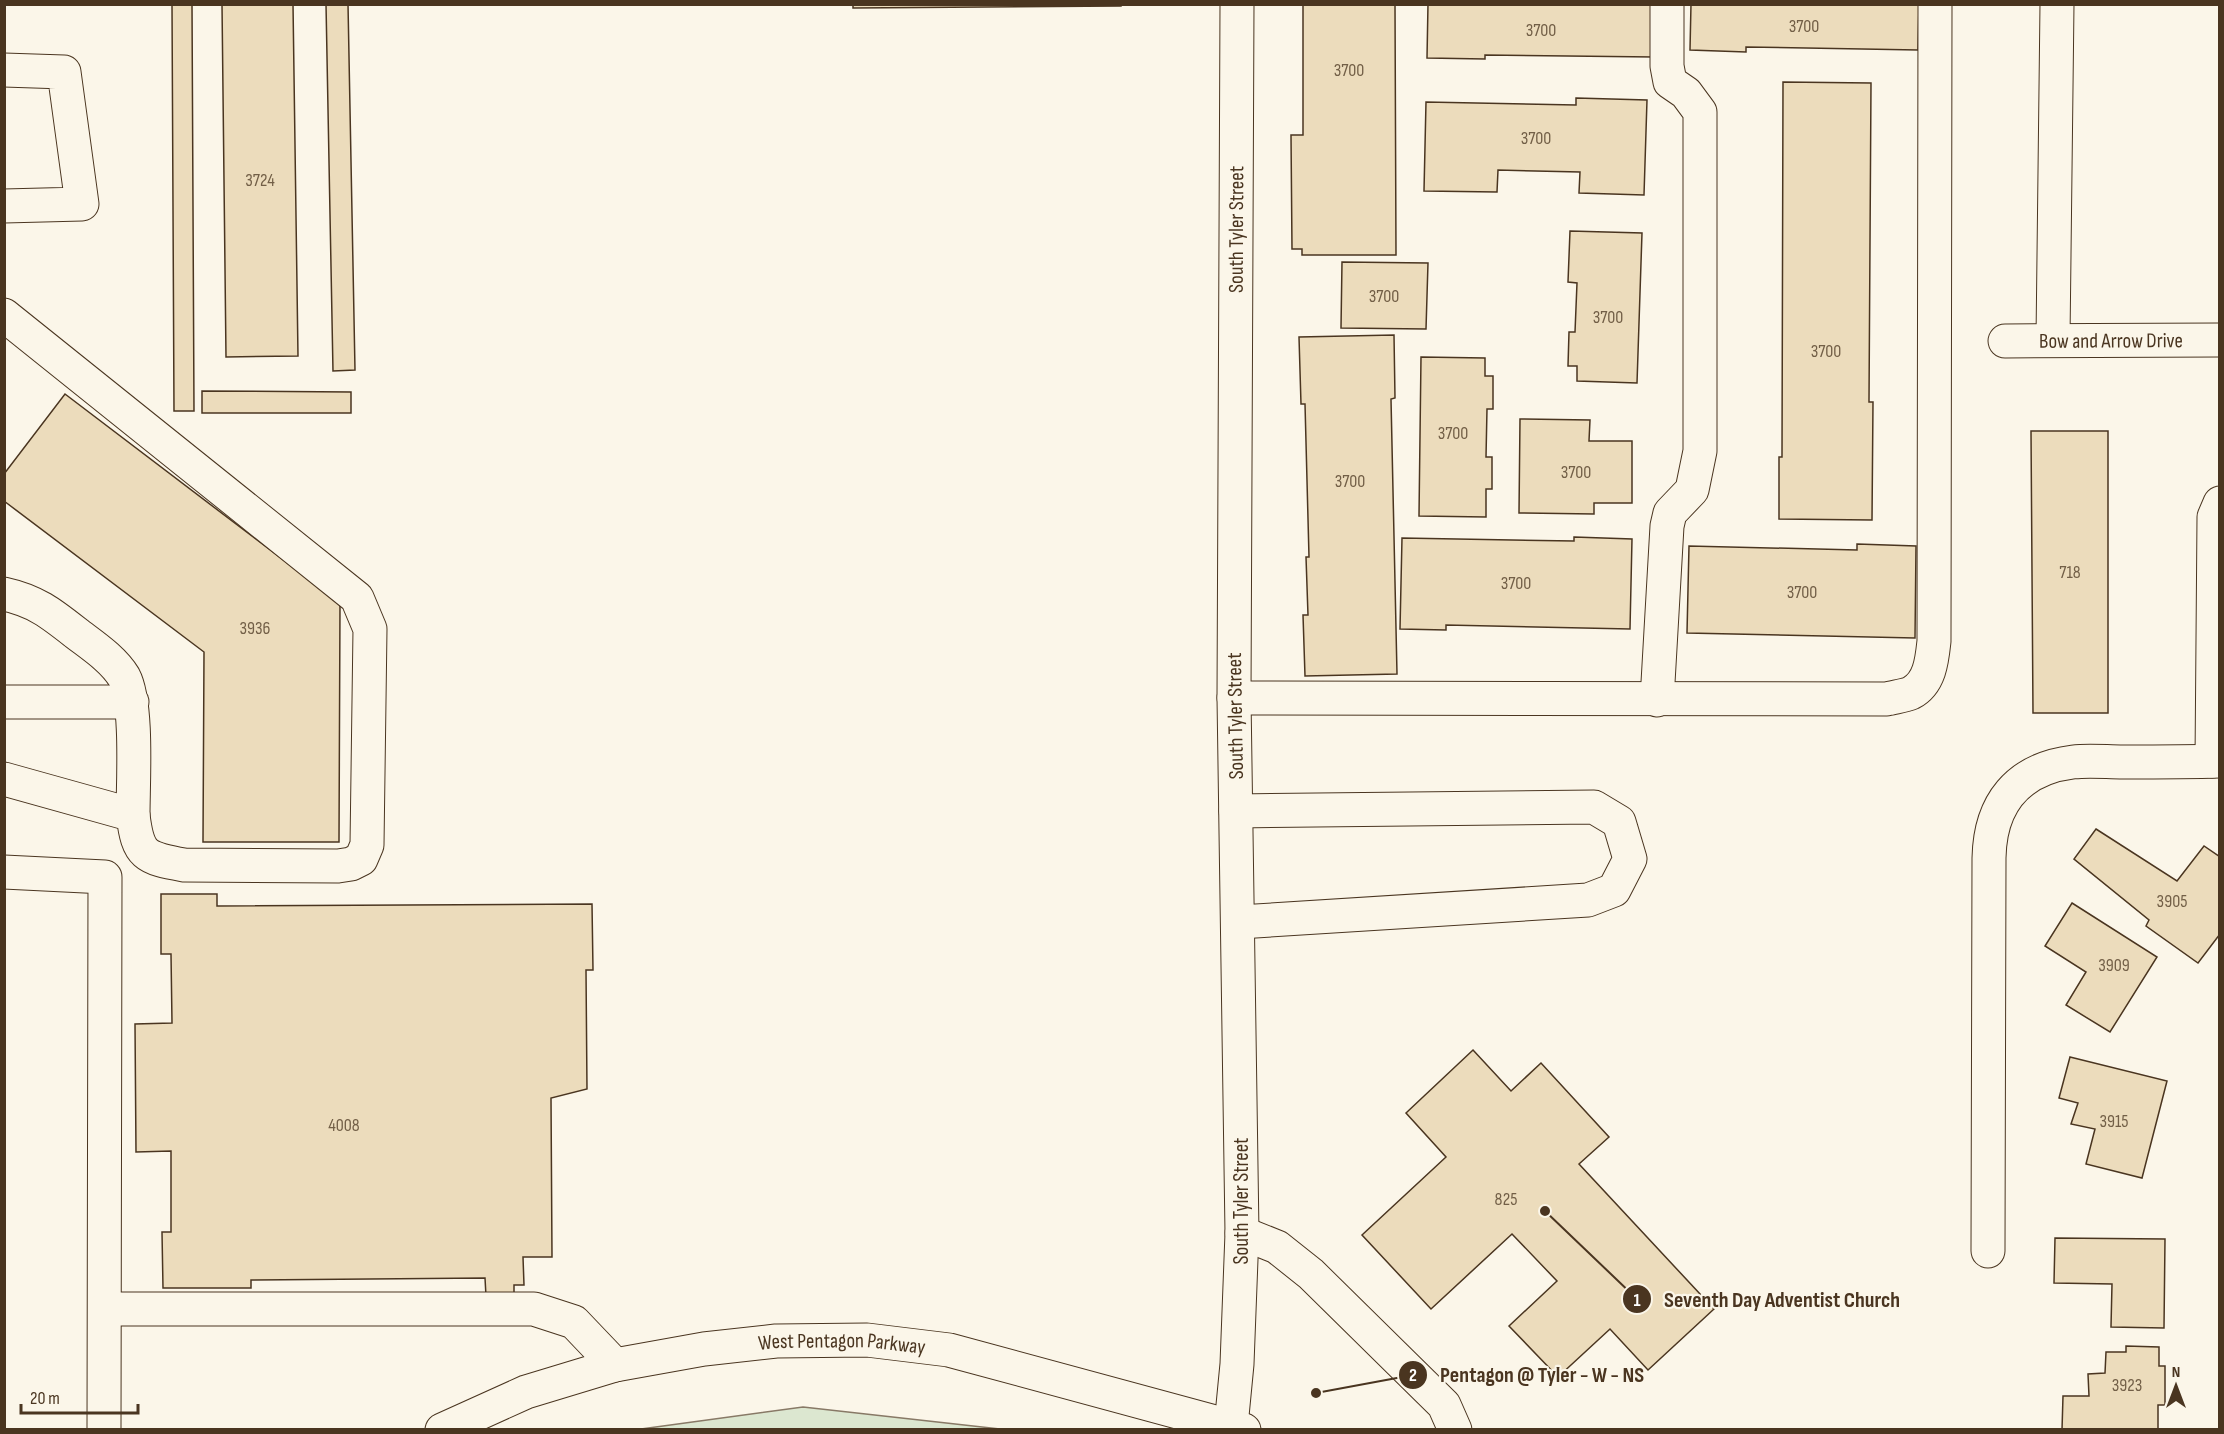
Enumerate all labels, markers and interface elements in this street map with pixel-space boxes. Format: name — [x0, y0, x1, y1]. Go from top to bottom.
house number: 3700 — [1789, 16, 1819, 37]
house number: 3700 — [1526, 20, 1556, 41]
house number: 3700 — [1334, 60, 1364, 81]
house number: 3700 — [1521, 128, 1551, 149]
street label: South Tyler Street — [1224, 166, 1249, 293]
house number: 3724 — [245, 170, 275, 191]
house number: 3700 — [1369, 286, 1399, 307]
house number: 3700 — [1593, 307, 1623, 328]
street label: Bow and Arrow Drive — [2039, 328, 2183, 354]
house number: 3700 — [1811, 341, 1841, 362]
house number: 3700 — [1438, 423, 1468, 444]
house number: 3700 — [1561, 462, 1591, 483]
house number: 3700 — [1335, 471, 1365, 492]
house number: 718 — [2059, 562, 2081, 583]
house number: 3700 — [1501, 573, 1531, 594]
house number: 3700 — [1787, 582, 1817, 603]
house number: 3936 — [240, 618, 271, 639]
street label: South Tyler Street — [1222, 652, 1249, 780]
house number: 3905 — [2157, 891, 2187, 912]
house number: 3909 — [2098, 955, 2130, 976]
house number: 3915 — [2099, 1111, 2129, 1132]
house number: 4008 — [328, 1115, 360, 1136]
street label: South Tyler Street — [1229, 1137, 1254, 1265]
house number: 825 — [1495, 1189, 1517, 1210]
callout: Seventh Day Adventist Church — [1622, 1279, 1912, 1319]
text: Seventh Day Adventist Church — [1664, 1287, 1900, 1314]
text: 1 — [1633, 1290, 1641, 1311]
street label: West Pentagon Parkway — [757, 1328, 927, 1360]
callout: Pentagon @ Tyler - W - NS — [1398, 1355, 1656, 1395]
north arrow — [2146, 1356, 2206, 1416]
text: Pentagon @ Tyler - W - NS — [1440, 1362, 1644, 1389]
text: N — [2172, 1363, 2180, 1382]
text: 2 — [1409, 1365, 1417, 1386]
house number: 3923 — [2112, 1375, 2142, 1396]
scale bar — [21, 1377, 138, 1415]
text: 20 m — [30, 1388, 60, 1409]

